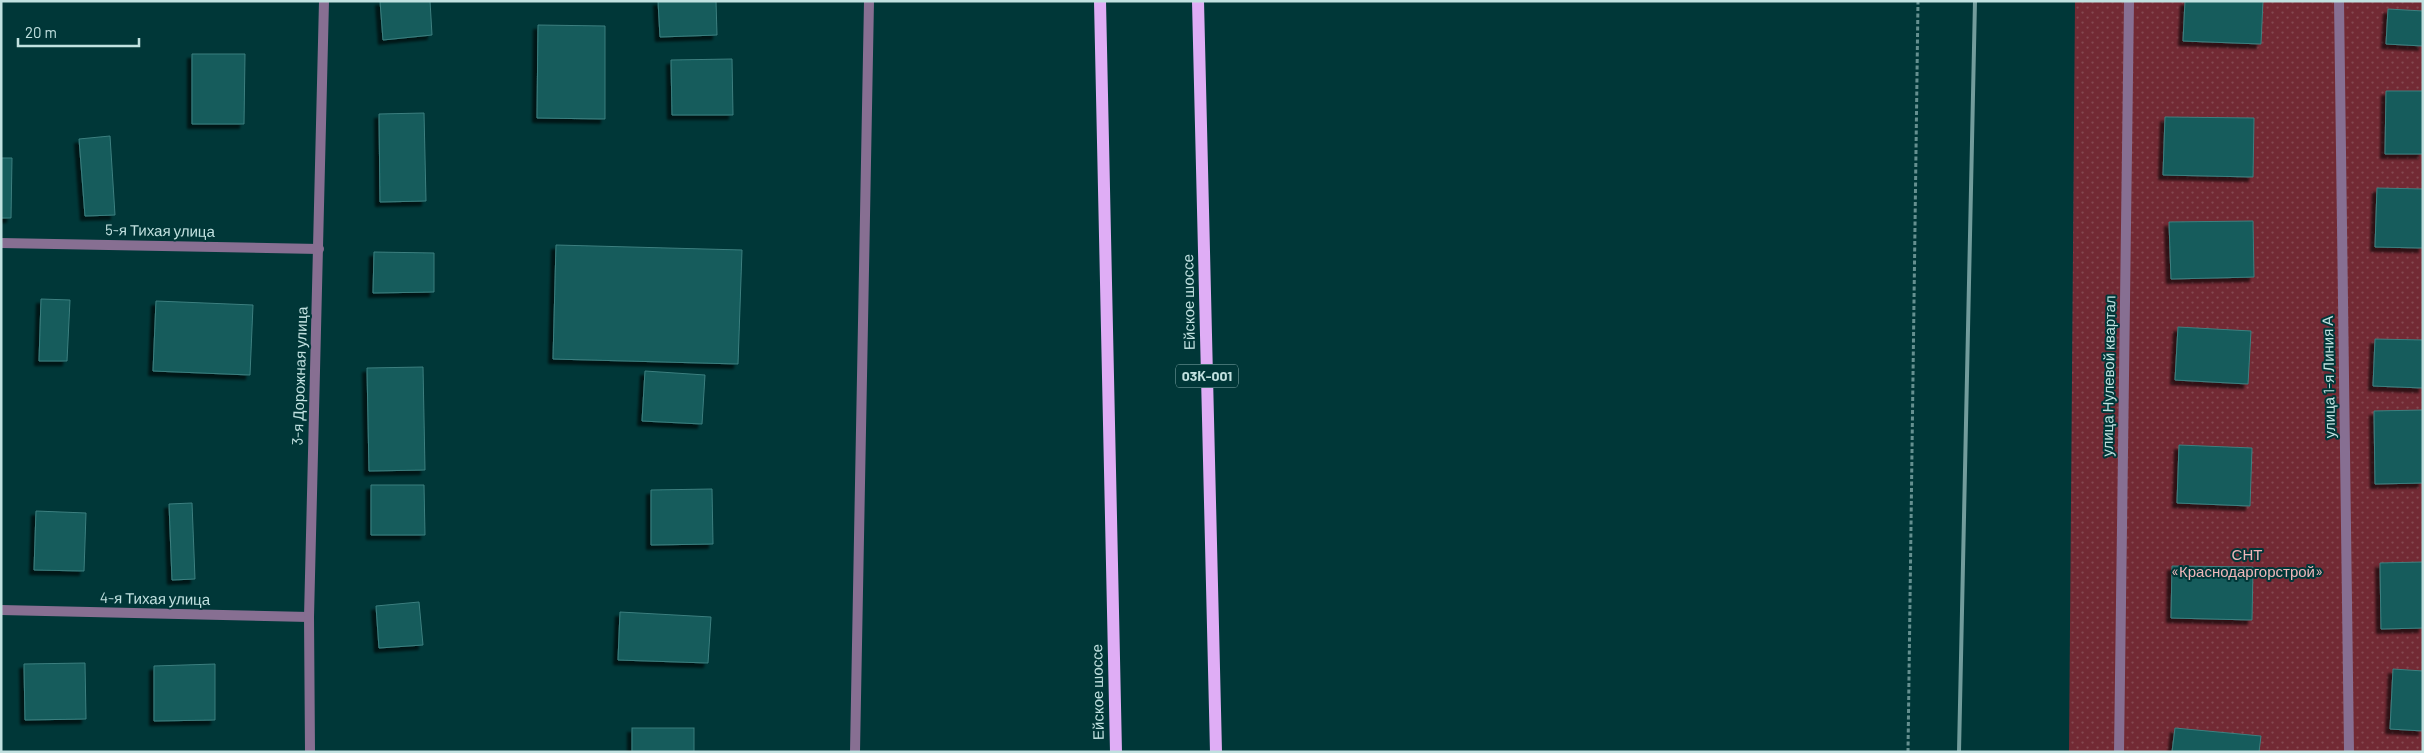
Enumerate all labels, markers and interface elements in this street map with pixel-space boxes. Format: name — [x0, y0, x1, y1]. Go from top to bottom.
scale bar — [18, 15, 139, 47]
text: 20 m — [25, 23, 57, 41]
street label: 5-я Тихая улица — [105, 220, 216, 240]
street label: Ейское шоссе — [1178, 254, 1198, 350]
street label: улица Нулевой квартал — [2098, 295, 2118, 457]
street label: 3-я Дорожная улица — [288, 306, 310, 446]
street label: улица 1-я Линия А — [2318, 316, 2338, 438]
road number: 03К-001 — [1176, 364, 1238, 388]
park label: СНТ «Краснодаргорстрой» — [2171, 545, 2323, 580]
street label: 4-я Тихая улица — [100, 588, 211, 608]
street label: Ейское шоссе — [1087, 644, 1107, 740]

